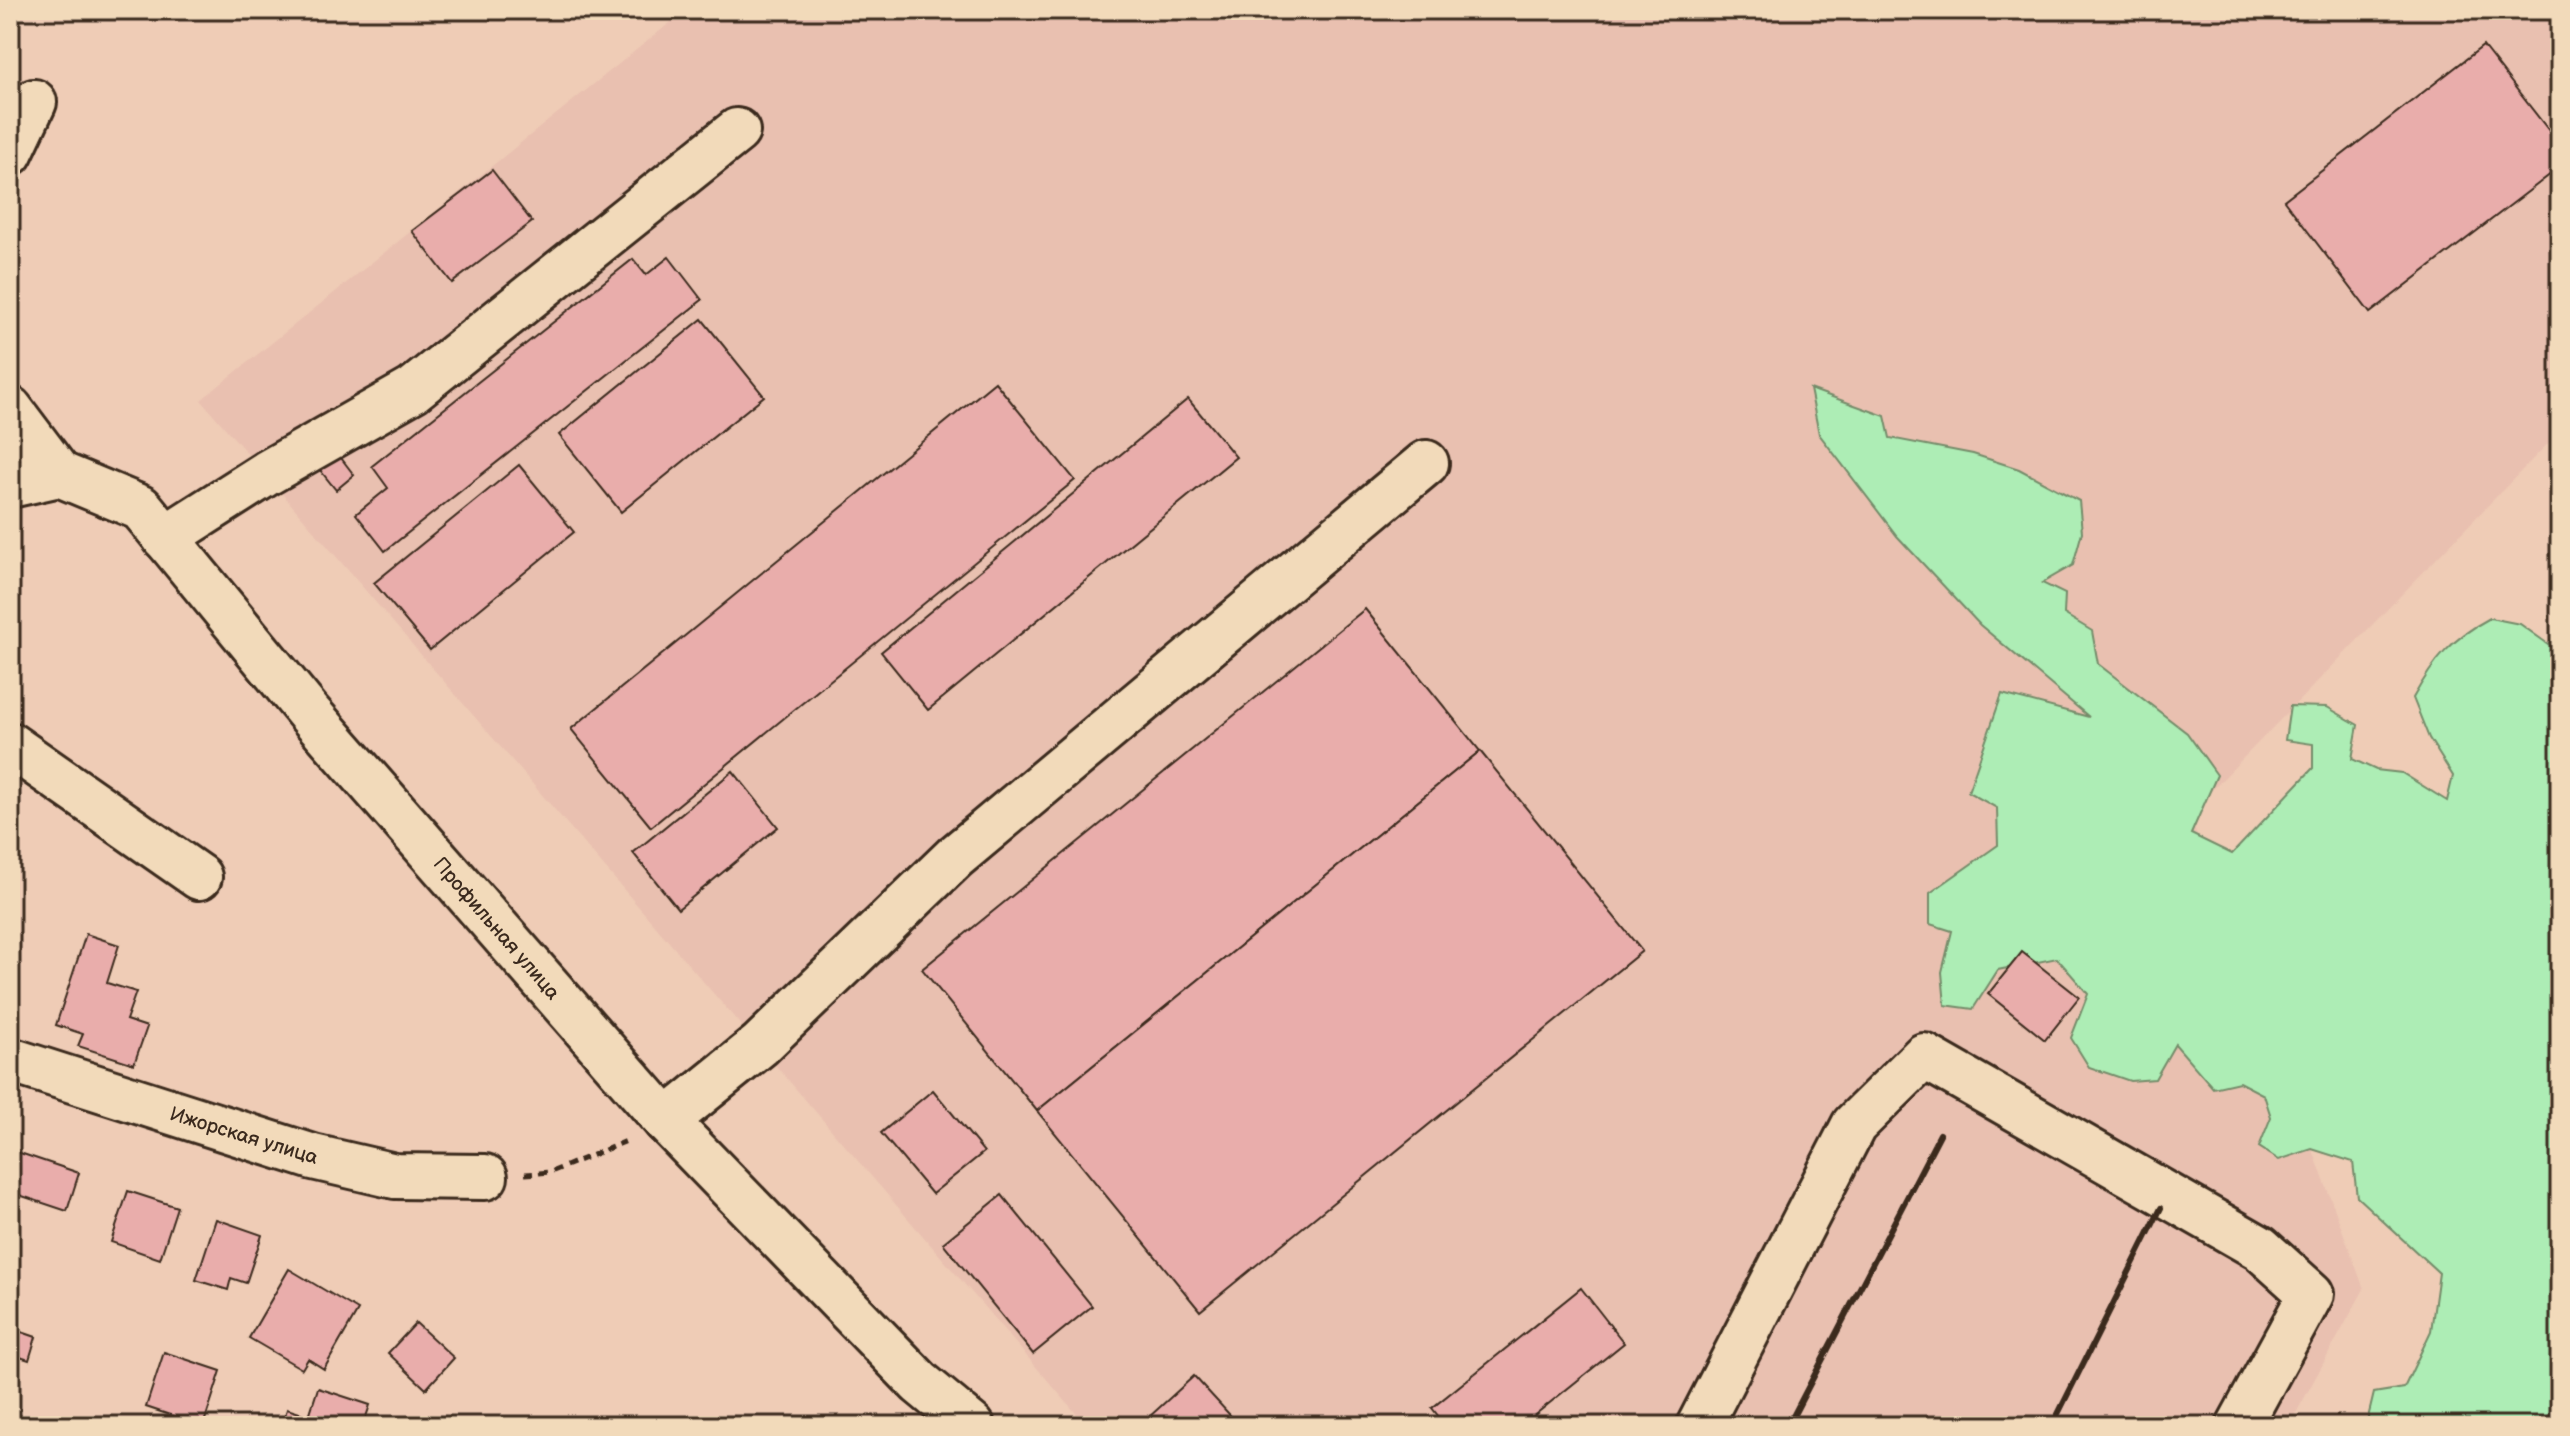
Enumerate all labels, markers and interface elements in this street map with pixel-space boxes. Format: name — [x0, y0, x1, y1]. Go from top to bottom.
street label: Профильная улица — [428, 853, 565, 1005]
street label: Ижорская улица — [167, 1102, 321, 1170]

